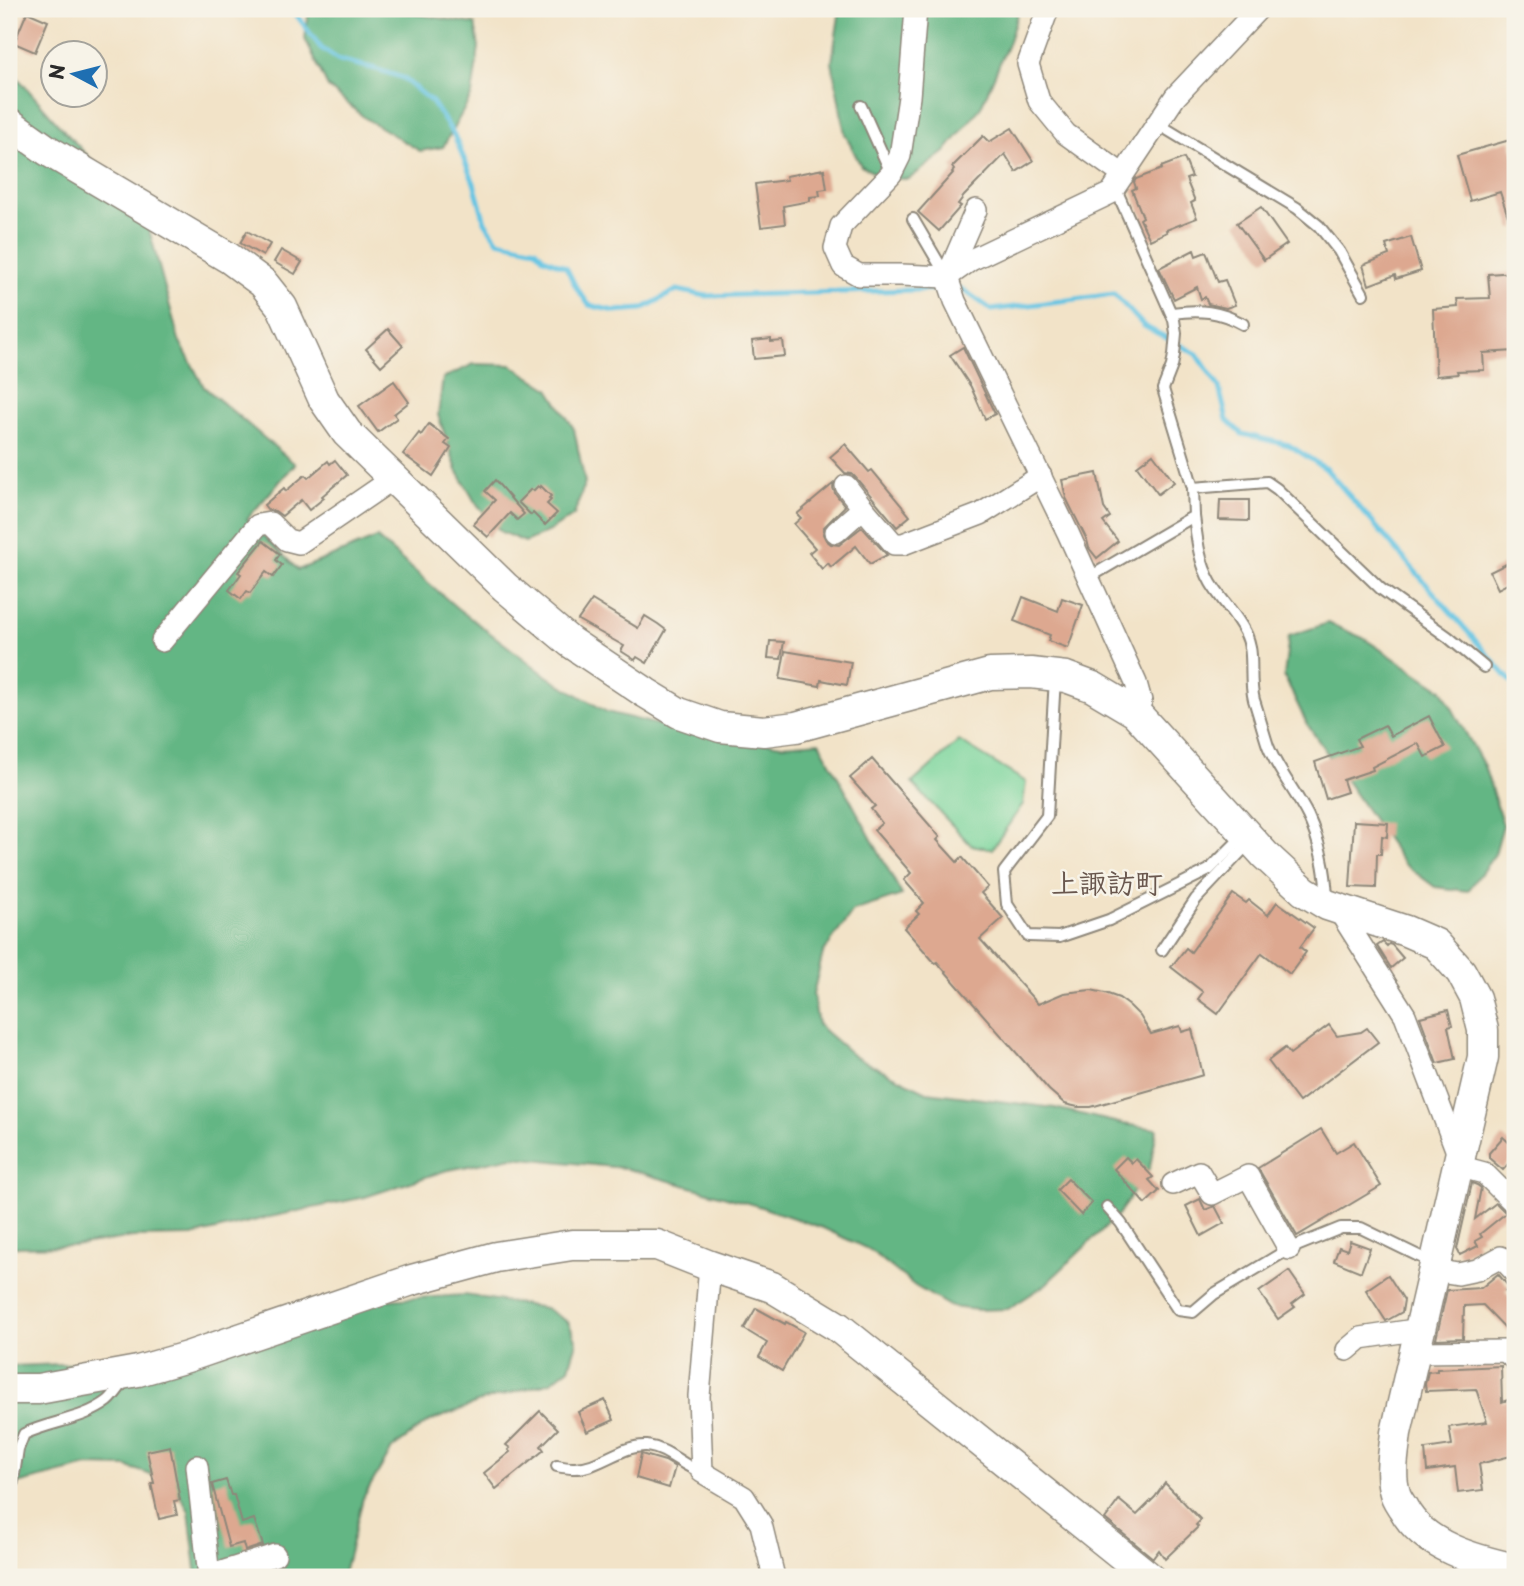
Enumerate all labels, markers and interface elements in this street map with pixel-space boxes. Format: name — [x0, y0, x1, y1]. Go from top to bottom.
north arrow — [38, 38, 108, 108]
text: N — [41, 63, 71, 81]
district label: 上諏訪町 — [1051, 860, 1163, 903]

